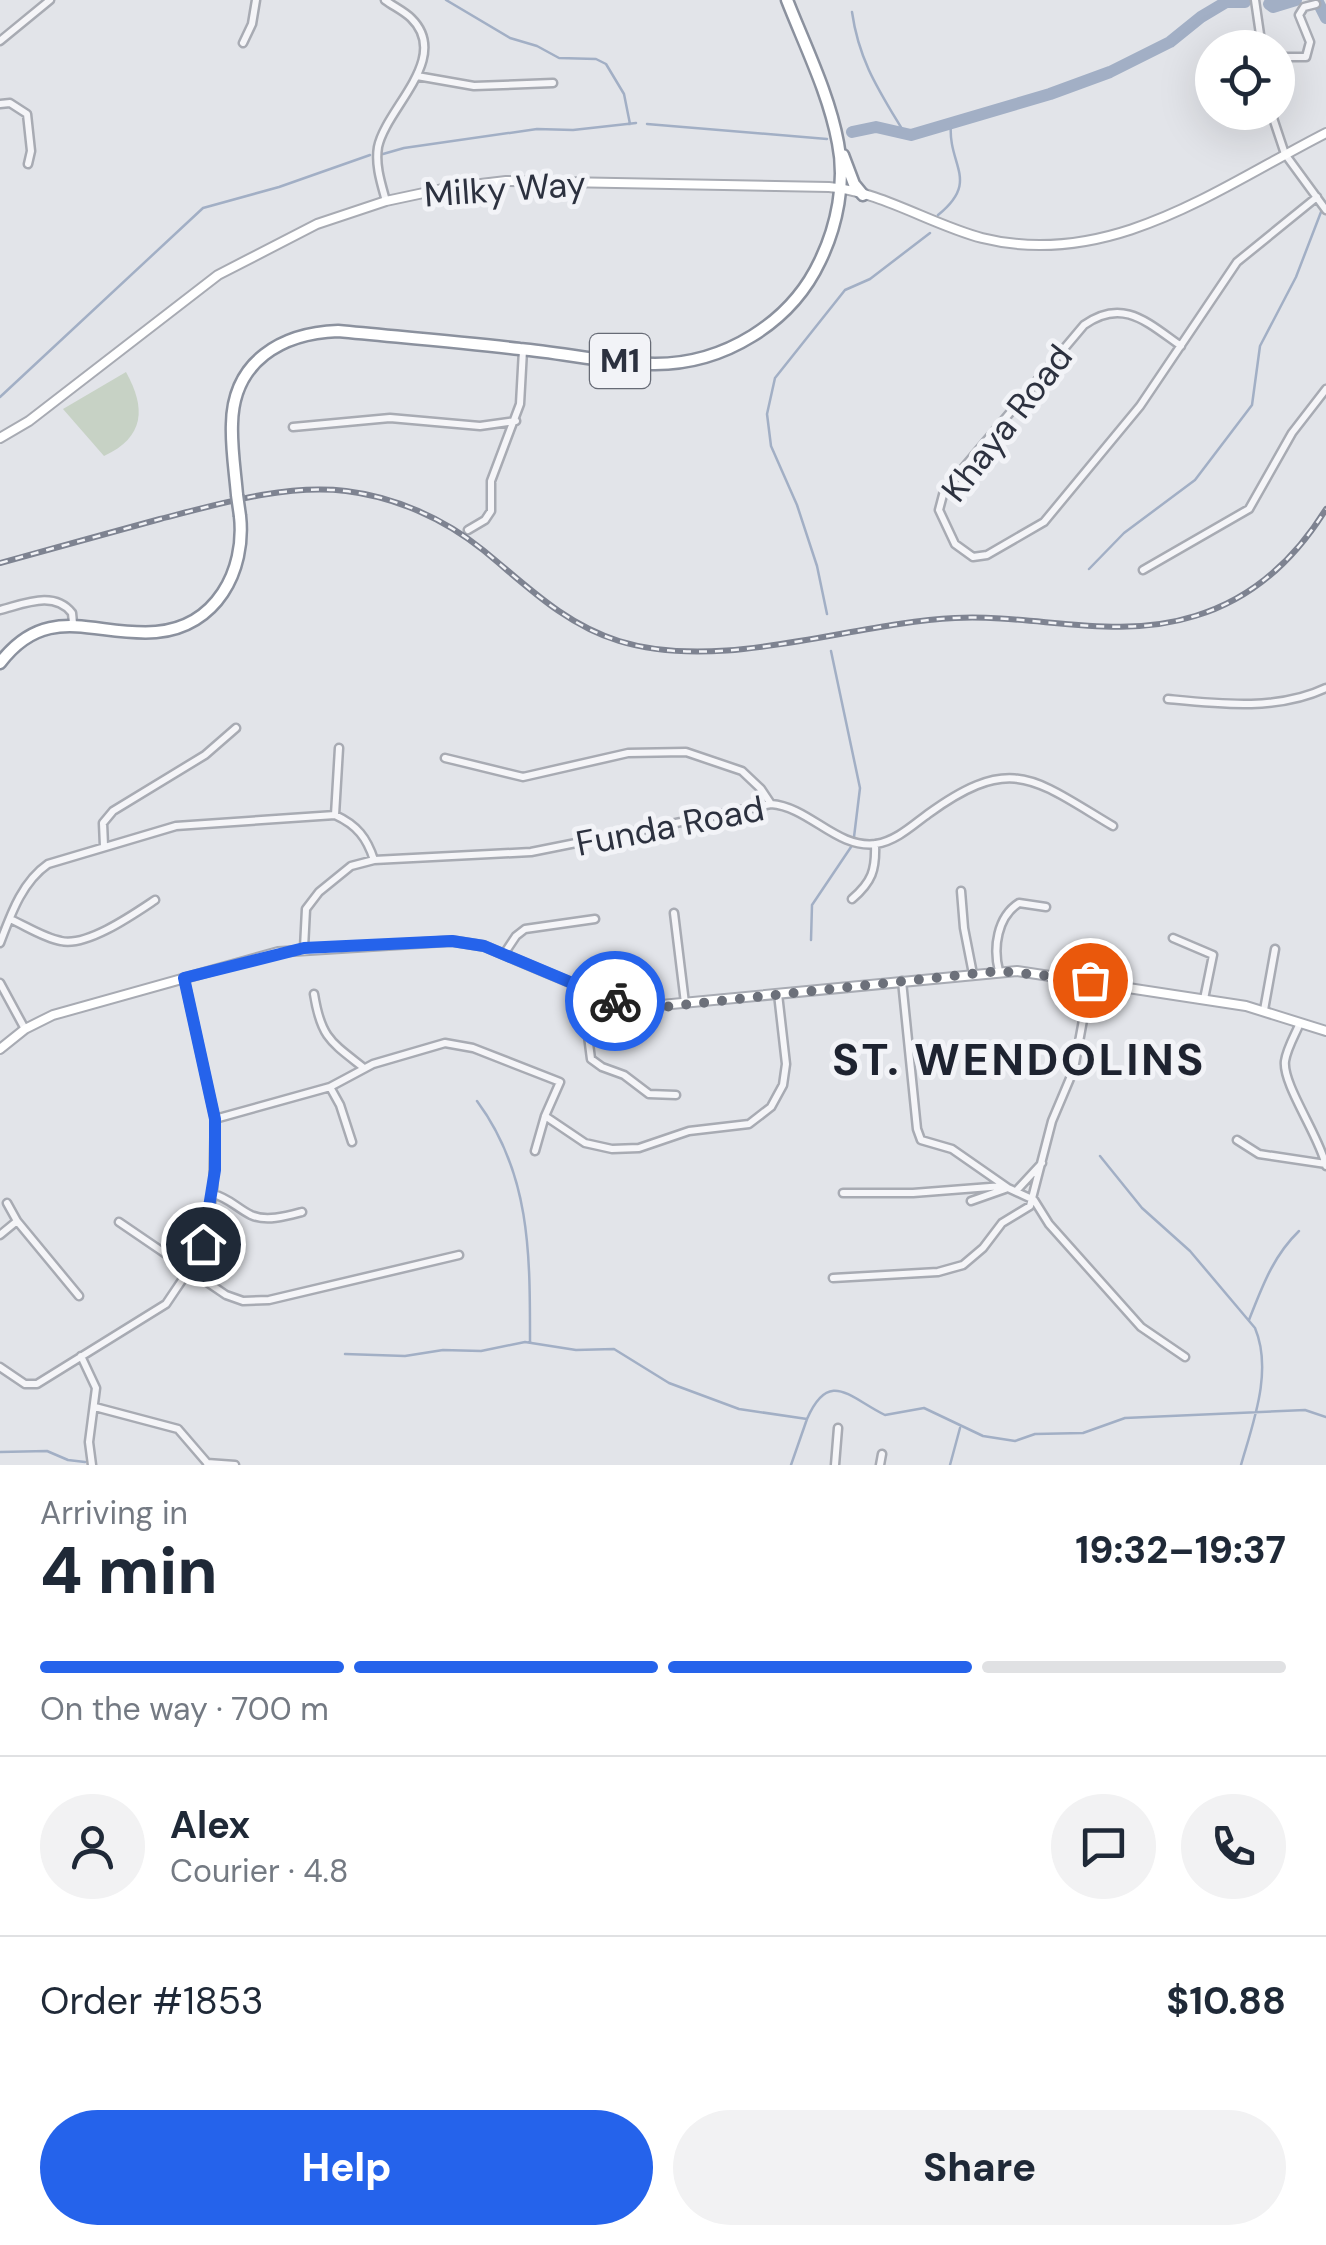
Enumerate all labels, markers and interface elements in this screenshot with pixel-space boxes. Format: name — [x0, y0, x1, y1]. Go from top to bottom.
map controls — [1195, 30, 1295, 130]
button: locate — [1195, 30, 1295, 130]
street label: Milky Way — [422, 160, 588, 218]
road number: M1 — [590, 334, 650, 388]
street label: Khaya Road — [931, 335, 1083, 511]
street label: Funda Road — [572, 785, 768, 867]
pin — [1048, 938, 1133, 1023]
courier — [565, 951, 665, 1051]
icon: bag — [1063, 953, 1118, 1008]
icon: bike — [588, 974, 643, 1029]
district label: ST. WENDOLINS — [832, 1030, 1206, 1089]
pin — [161, 1202, 246, 1287]
icon: home — [176, 1217, 231, 1272]
text: Arriving in — [40, 1492, 188, 1534]
text: 19:32–19:37 — [1075, 1525, 1286, 1575]
text: 4 min — [40, 1529, 218, 1613]
text: On the way · 700 m — [40, 1688, 329, 1730]
button: person — [40, 1794, 145, 1899]
button: chat — [1051, 1794, 1156, 1899]
button: phone — [1181, 1794, 1286, 1899]
text: Alex — [170, 1800, 250, 1850]
text: Courier · 4.8 — [170, 1850, 348, 1892]
text: Order #1853 — [40, 1976, 263, 2026]
text: $10.88 — [1166, 1976, 1286, 2026]
button: Help — [40, 2110, 653, 2225]
button: Share — [673, 2110, 1286, 2225]

